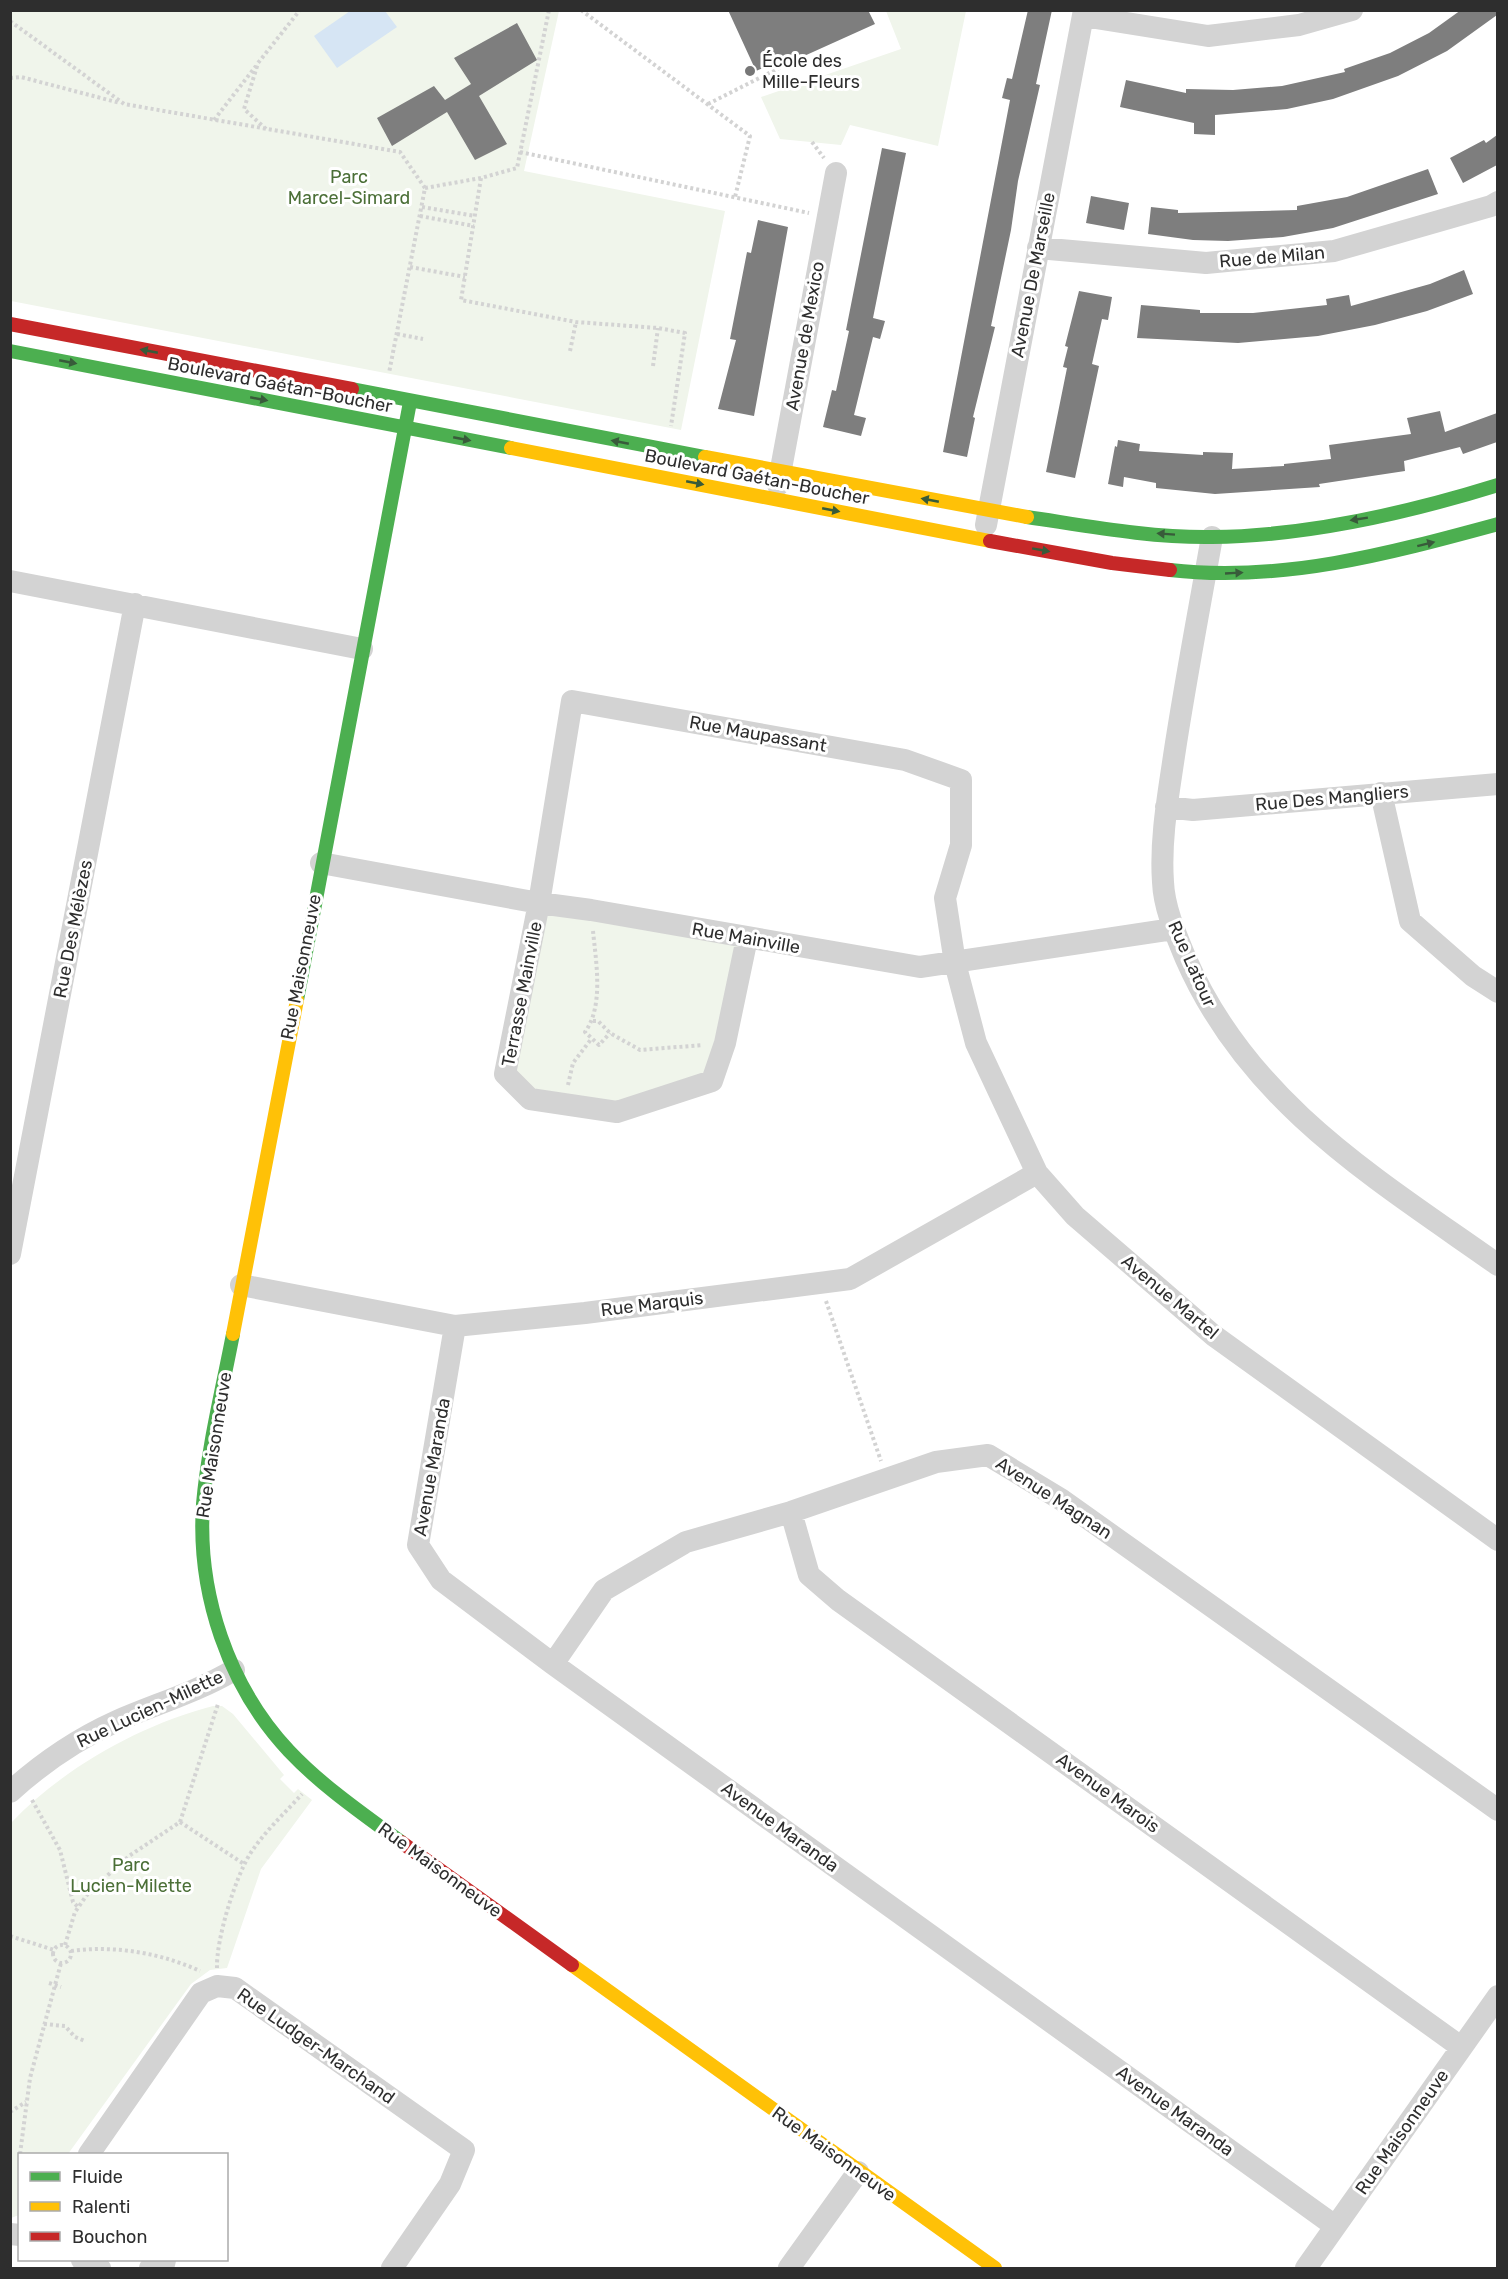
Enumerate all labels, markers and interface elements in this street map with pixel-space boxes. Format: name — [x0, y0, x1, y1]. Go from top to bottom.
place label: École des Mille-Fleurs — [762, 50, 860, 93]
marker: École des Mille-Fleurs — [743, 64, 757, 78]
park label: Parc Marcel-Simard — [288, 166, 410, 209]
street label: Avenue De Marseille — [1006, 191, 1060, 359]
street label: Rue de Milan — [1218, 241, 1326, 273]
street label: Avenue de Mexico — [781, 260, 829, 412]
one-way arrow — [139, 346, 158, 355]
street label: Boulevard Gaétan-Boucher — [166, 352, 394, 418]
one-way arrow — [59, 358, 78, 367]
one-way arrow — [250, 395, 269, 404]
one-way arrow — [452, 435, 471, 444]
one-way arrow — [610, 437, 629, 446]
street label: Boulevard Gaétan-Boucher — [643, 444, 871, 510]
one-way arrow — [685, 479, 704, 488]
one-way arrow — [921, 495, 940, 504]
one-way arrow — [822, 506, 841, 515]
one-way arrow — [1350, 515, 1369, 524]
one-way arrow — [1156, 529, 1175, 539]
one-way arrow — [1417, 539, 1436, 549]
one-way arrow — [1032, 546, 1051, 555]
one-way arrow — [1224, 568, 1243, 577]
street label: Rue Maupassant — [688, 711, 828, 757]
street label: Rue Des Mangliers — [1254, 780, 1410, 816]
street label: Rue Des Mélèzes — [49, 858, 97, 1000]
street label: Rue Maisonneuve — [276, 892, 326, 1042]
street label: Rue Latour — [1163, 917, 1221, 1011]
street label: Rue Mainville — [690, 918, 802, 958]
street label: Terrasse Mainville — [497, 920, 547, 1068]
street label: Avenue Martel — [1117, 1250, 1223, 1344]
street label: Rue Marquis — [599, 1287, 705, 1321]
street label: Rue Maisonneuve — [192, 1370, 236, 1520]
street label: Avenue Maranda — [409, 1396, 455, 1538]
street label: Avenue Magnan — [992, 1452, 1116, 1544]
street label: Rue Lucien-Milette — [73, 1665, 227, 1753]
street label: Avenue Marois — [1052, 1748, 1164, 1838]
street label: Avenue Maranda — [717, 1777, 843, 1877]
street label: Rue Maisonneuve — [374, 1818, 506, 1922]
park label: Parc Lucien-Milette — [70, 1854, 192, 1897]
street label: Rue Ludger-Marchand — [233, 1983, 399, 2109]
street label: Avenue Maranda — [1112, 2061, 1238, 2161]
street label: Rue Maisonneuve — [1351, 2065, 1453, 2199]
street label: Rue Maisonneuve — [768, 2102, 900, 2206]
legend — [18, 2153, 228, 2261]
text: Fluide — [72, 2166, 123, 2188]
text: Ralenti — [72, 2196, 130, 2218]
text: Bouchon — [72, 2226, 147, 2248]

